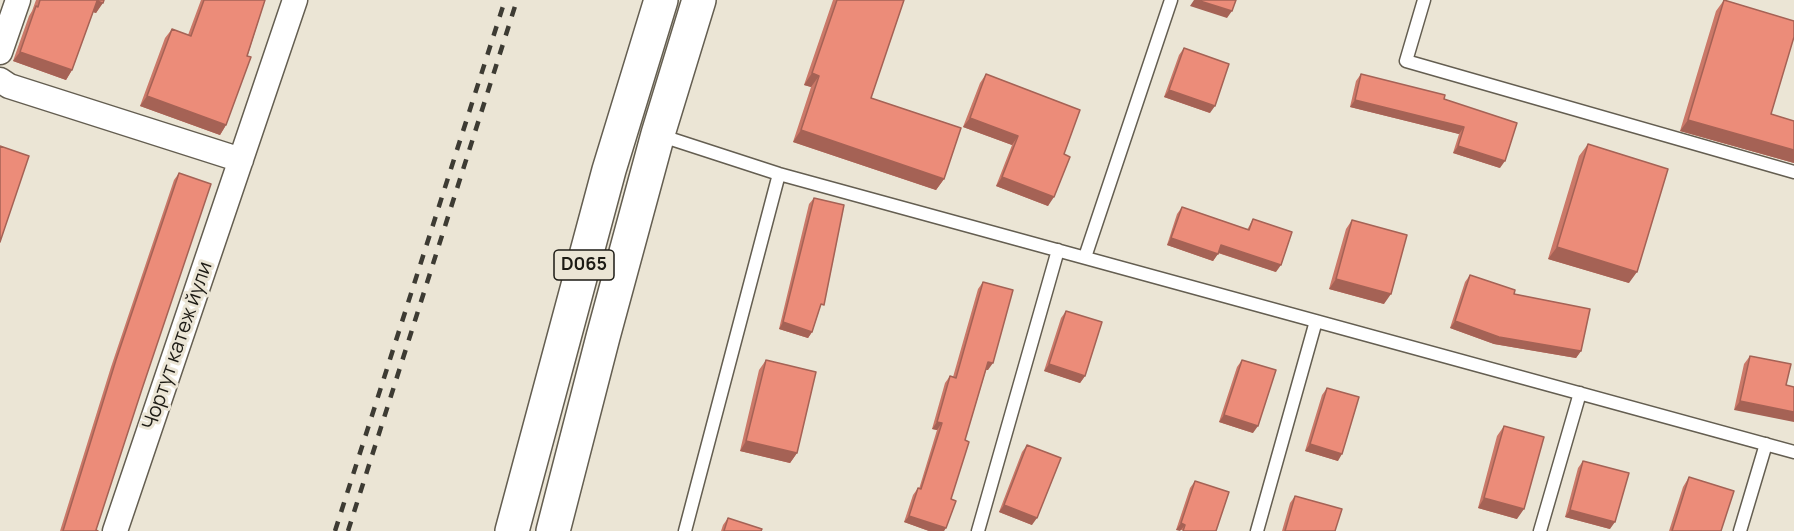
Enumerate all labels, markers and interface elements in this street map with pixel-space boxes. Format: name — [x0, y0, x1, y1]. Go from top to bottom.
road number: D065 — [554, 250, 614, 280]
street label: Чортут катеж йули — [138, 259, 218, 433]

